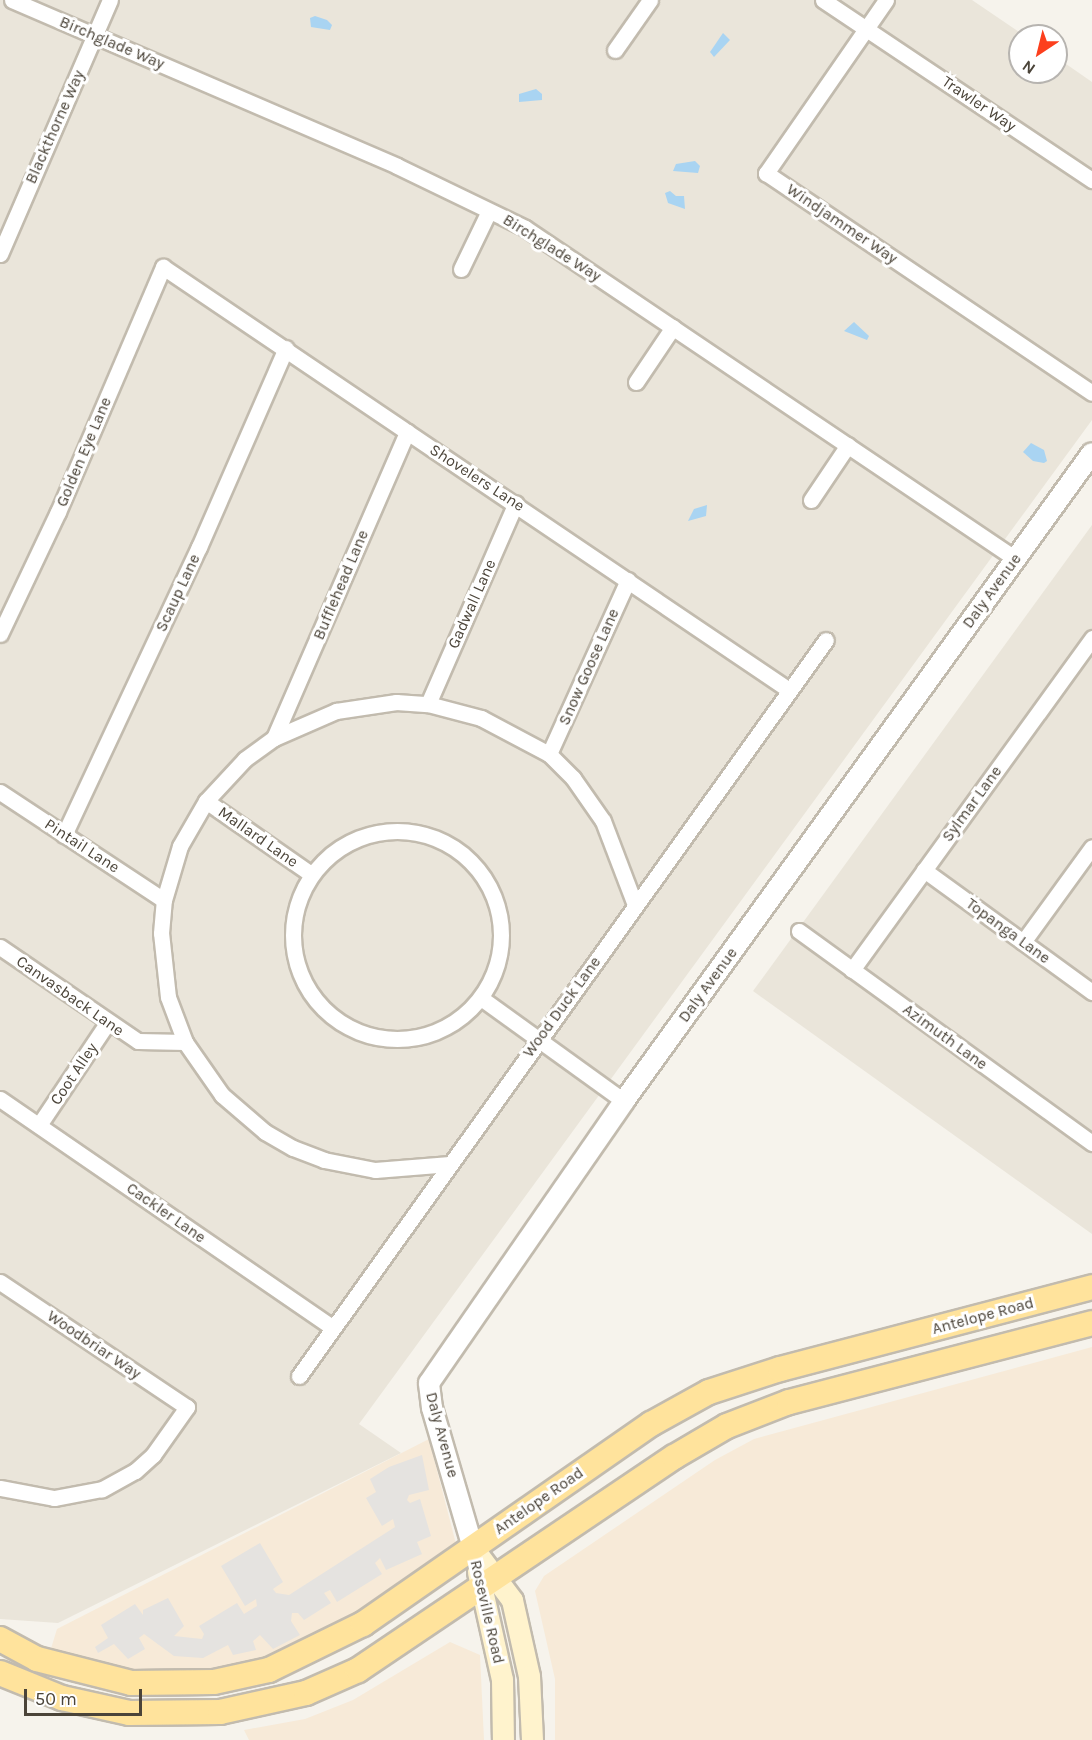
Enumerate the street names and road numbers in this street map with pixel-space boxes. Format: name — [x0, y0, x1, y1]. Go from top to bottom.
street label: Birchglade Way — [57, 12, 167, 74]
street label: Blackthorne Way — [21, 67, 89, 187]
street label: Trawler Way — [938, 72, 1020, 136]
street label: Windjammer Way — [783, 180, 901, 268]
street label: Birchglade Way — [499, 210, 605, 286]
street label: Golden Eye Lane — [52, 394, 116, 510]
street label: Shovelers Lane — [426, 440, 528, 516]
street label: Bufflehead Lane — [309, 527, 373, 643]
street label: Daly Avenue — [958, 550, 1026, 632]
street label: Scaup Lane — [152, 551, 204, 635]
street label: Gadwall Lane — [444, 556, 500, 652]
street label: Snow Goose Lane — [555, 606, 623, 728]
street label: Sylmar Lane — [938, 762, 1006, 846]
street label: Mallard Lane — [214, 802, 302, 872]
street label: Pintail Lane — [41, 815, 123, 877]
street label: Topanga Lane — [962, 894, 1054, 968]
street label: Daly Avenue — [674, 944, 742, 1026]
street label: Canvasback Lane — [12, 952, 128, 1040]
street label: Wood Duck Lane — [519, 953, 605, 1061]
street label: Azimuth Lane — [899, 1000, 991, 1074]
street label: Coot Alley — [46, 1039, 102, 1109]
street label: Cackler Lane — [123, 1179, 209, 1247]
street label: Antelope Road — [930, 1293, 1036, 1339]
street label: Woodbriar Way — [43, 1307, 145, 1383]
street label: Daly Avenue — [421, 1390, 463, 1480]
street label: Antelope Road — [491, 1463, 587, 1539]
street label: Roseville Road — [466, 1558, 508, 1666]

